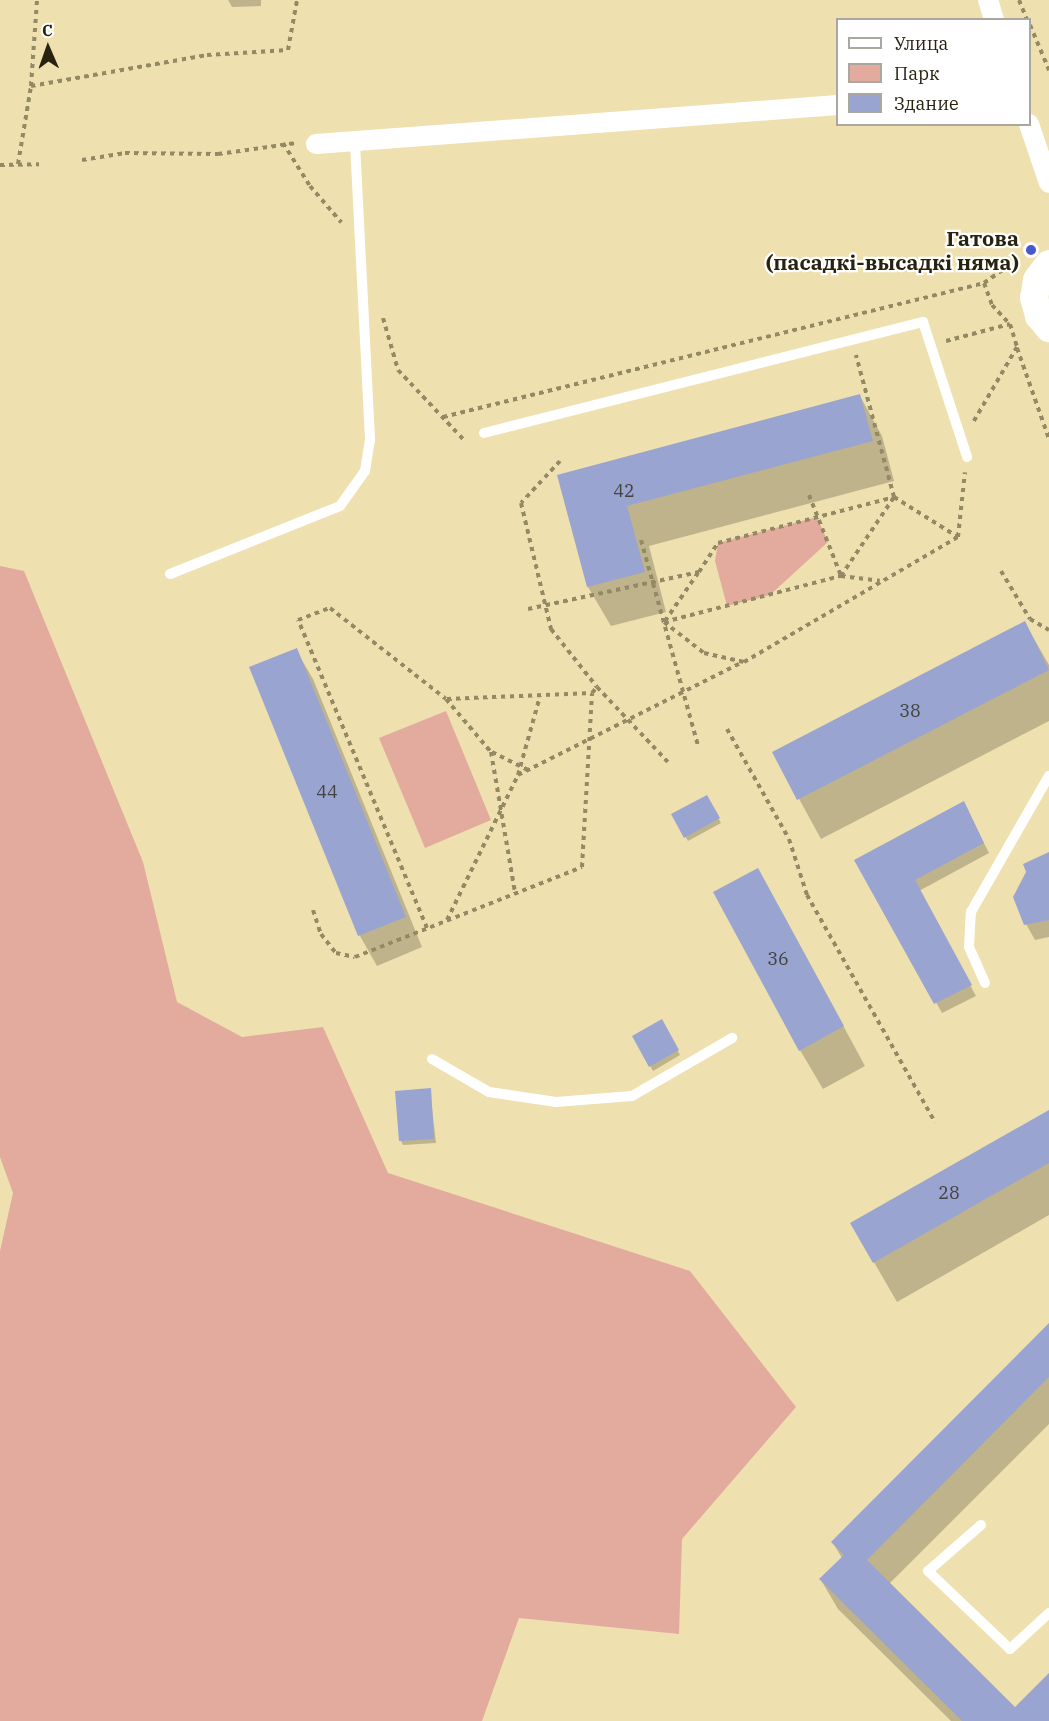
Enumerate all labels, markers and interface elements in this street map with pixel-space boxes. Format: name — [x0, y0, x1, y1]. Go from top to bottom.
north arrow — [18, 18, 78, 78]
legend — [836, 18, 1031, 126]
text: С — [42, 20, 53, 40]
text: Улица — [894, 32, 948, 55]
text: Парк — [894, 62, 940, 85]
text: Здание — [894, 92, 959, 115]
place label: Гатова (пасадкі-высадкі няма) — [766, 225, 1019, 275]
marker: Гатова (пасадкі-высадкі няма) — [1024, 243, 1038, 257]
house number: 42 — [613, 480, 635, 502]
house number: 38 — [899, 700, 921, 722]
house number: 44 — [316, 781, 338, 803]
house number: 36 — [767, 948, 789, 970]
house number: 28 — [938, 1182, 960, 1204]

